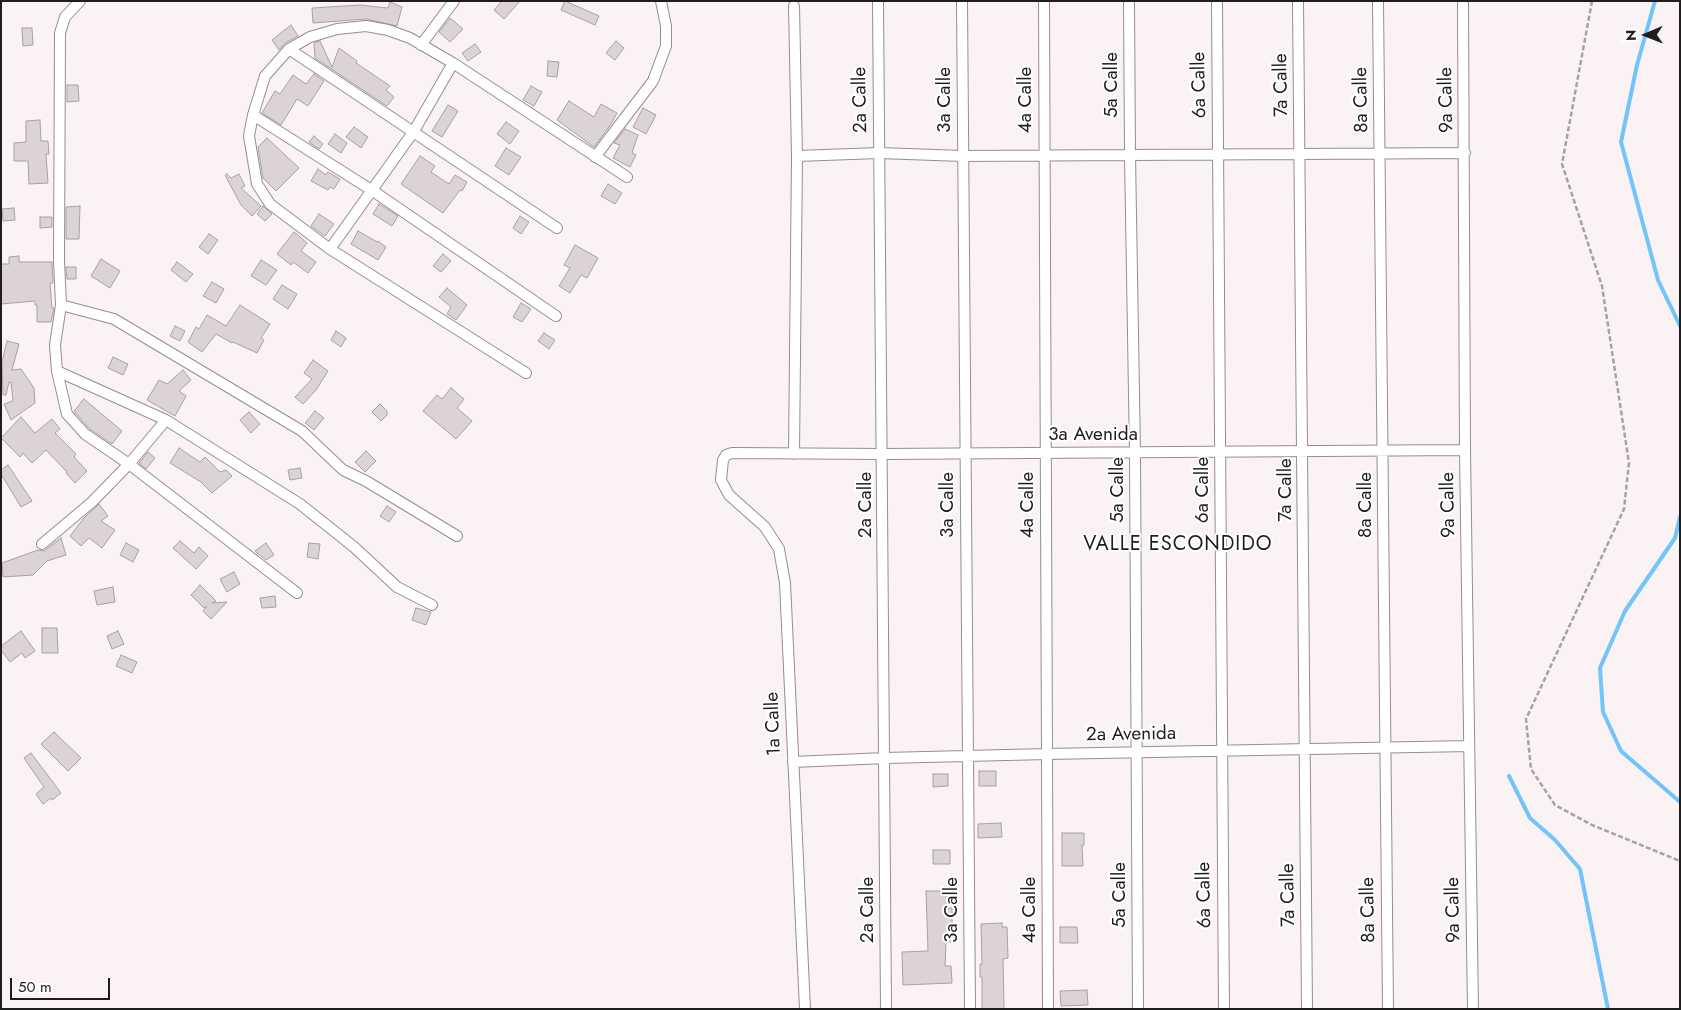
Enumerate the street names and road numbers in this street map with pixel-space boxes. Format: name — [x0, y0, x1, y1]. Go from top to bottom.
street label: 5a Calle — [1101, 52, 1123, 118]
street label: 6a Calle — [1188, 52, 1212, 118]
street label: 7a Calle — [1270, 53, 1294, 117]
street label: 2a Calle — [849, 67, 873, 133]
street label: 3a Calle — [934, 67, 956, 133]
street label: 4a Calle — [1015, 67, 1037, 133]
street label: 8a Calle — [1350, 67, 1374, 133]
street label: 9a Calle — [1435, 67, 1459, 133]
street label: 3a Avenida — [1048, 424, 1138, 446]
street label: 5a Calle — [1107, 457, 1129, 523]
street label: 6a Calle — [1192, 457, 1214, 523]
street label: 7a Calle — [1275, 458, 1297, 522]
street label: 2a Calle — [855, 472, 877, 538]
street label: 3a Calle — [937, 472, 959, 538]
street label: 4a Calle — [1017, 472, 1039, 538]
street label: 8a Calle — [1355, 472, 1377, 538]
street label: 9a Calle — [1437, 472, 1461, 538]
street label: 1a Calle — [761, 692, 787, 756]
street label: 2a Avenida — [1086, 723, 1176, 747]
street label: 5a Calle — [1109, 862, 1131, 928]
street label: 6a Calle — [1193, 862, 1217, 928]
street label: 7a Calle — [1277, 863, 1301, 927]
street label: 2a Calle — [857, 877, 879, 943]
street label: 3a Calle — [941, 877, 963, 943]
street label: 4a Calle — [1019, 877, 1041, 943]
street label: 8a Calle — [1357, 877, 1381, 943]
street label: 9a Calle — [1442, 877, 1466, 943]

